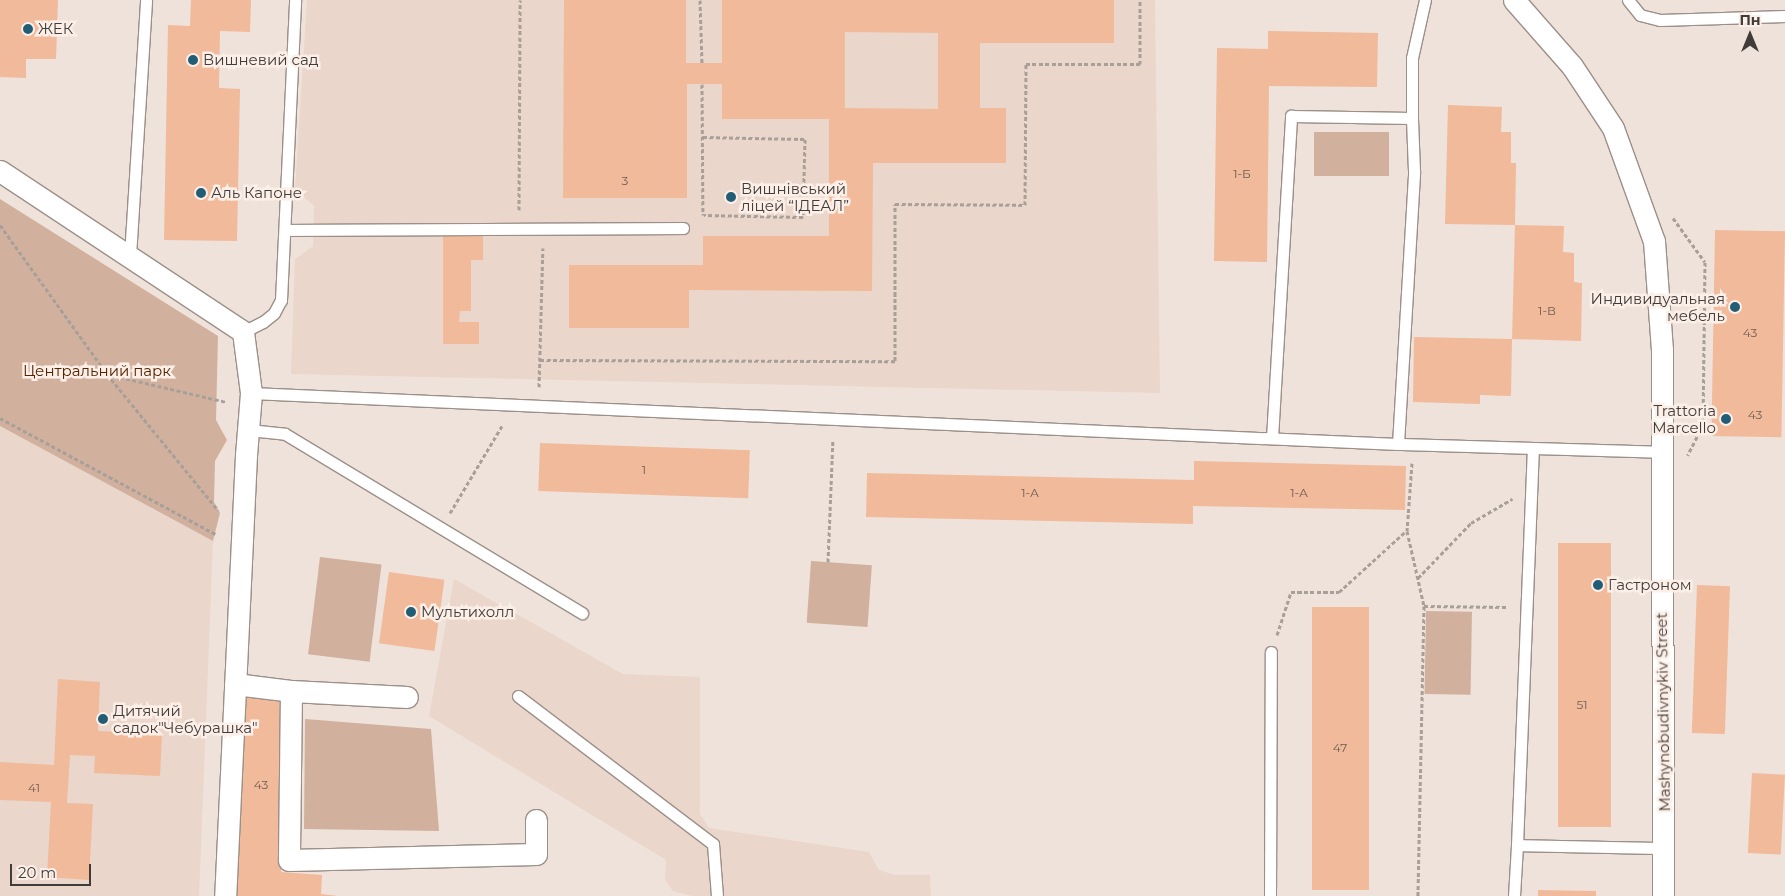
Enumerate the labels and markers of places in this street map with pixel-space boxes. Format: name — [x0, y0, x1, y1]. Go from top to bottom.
place label: ЖЕК — [38, 20, 73, 38]
marker: ЖЕК — [22, 23, 34, 35]
place label: Вишневий сад — [203, 51, 319, 69]
marker: Вишневий сад — [187, 54, 199, 66]
place label: Вишнівський ліцей “ІДЕАЛ” — [741, 179, 849, 214]
place label: Аль Капоне — [211, 184, 302, 202]
marker: Аль Капоне — [195, 187, 207, 199]
marker: Вишнівський ліцей “ІДЕАЛ” — [725, 191, 737, 203]
place label: Индивидуальная мебель — [1591, 289, 1725, 324]
marker: Индивидуальная мебель — [1729, 301, 1741, 313]
place label: Trattoria Marcello — [1652, 401, 1716, 436]
marker: Trattoria Marcello — [1720, 413, 1732, 425]
place label: Гастроном — [1608, 576, 1692, 594]
marker: Гастроном — [1592, 579, 1604, 591]
place label: Мультихолл — [421, 603, 514, 621]
marker: Мультихолл — [405, 606, 417, 618]
place label: Дитячий садок"Чебурашка" — [113, 701, 258, 736]
marker: Дитячий садок"Чебурашка" — [97, 713, 109, 725]

